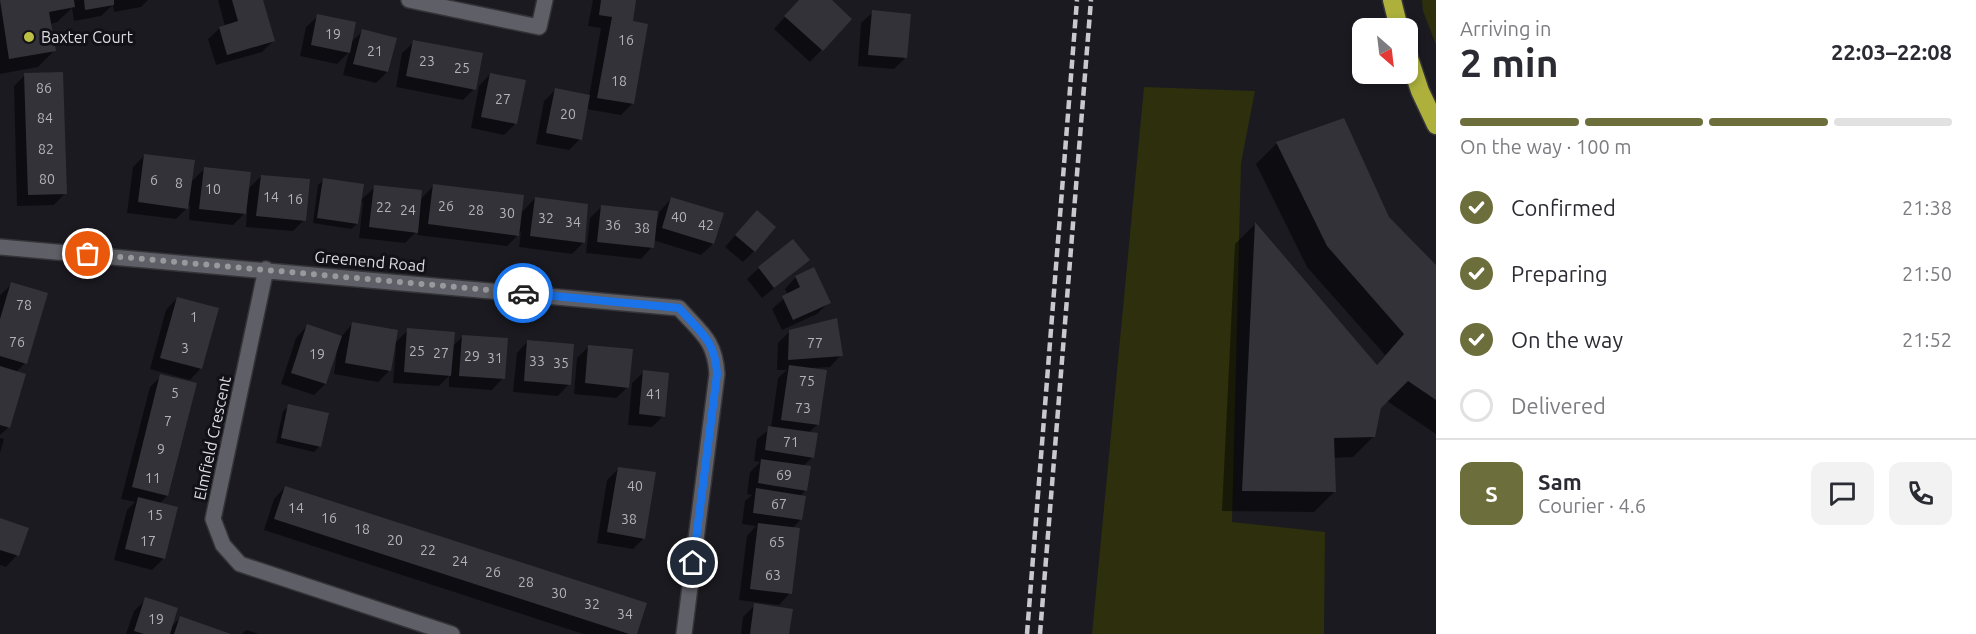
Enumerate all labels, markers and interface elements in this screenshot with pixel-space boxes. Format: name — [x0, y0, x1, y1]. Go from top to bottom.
text: Arriving in — [1460, 17, 1551, 40]
north arrow — [1352, 18, 1418, 84]
map controls — [1352, 18, 1418, 84]
house number: 19 — [325, 26, 341, 42]
place label: Baxter Court — [41, 28, 134, 46]
marker: Baxter Court — [22, 30, 36, 44]
house number: 16 — [618, 32, 634, 48]
text: 22:03–22:08 — [1831, 39, 1952, 64]
text: 2 min — [1460, 41, 1559, 84]
house number: 21 — [367, 43, 383, 59]
house number: 23 — [419, 53, 435, 69]
house number: 25 — [454, 60, 470, 76]
house number: 18 — [611, 73, 627, 89]
house number: 86 — [36, 80, 52, 96]
house number: 27 — [495, 91, 511, 107]
house number: 20 — [560, 106, 576, 122]
house number: 84 — [37, 110, 53, 126]
text: On the way · 100 m — [1460, 135, 1632, 158]
house number: 82 — [38, 141, 54, 157]
house number: 80 — [39, 171, 55, 187]
house number: 6 — [150, 172, 158, 188]
house number: 8 — [175, 175, 183, 191]
house number: 10 — [205, 181, 221, 197]
house number: 14 — [263, 189, 279, 205]
house number: 16 — [287, 191, 303, 207]
icon: check — [1460, 191, 1493, 224]
text: Confirmed — [1511, 195, 1616, 220]
text: 21:38 — [1902, 196, 1952, 219]
house number: 26 — [438, 198, 454, 214]
house number: 22 — [376, 199, 392, 215]
house number: 24 — [400, 202, 416, 218]
house number: 28 — [468, 202, 484, 218]
house number: 30 — [499, 205, 515, 221]
house number: 40 — [671, 209, 687, 225]
house number: 32 — [538, 210, 554, 226]
house number: 34 — [565, 214, 581, 230]
house number: 36 — [605, 217, 621, 233]
house number: 42 — [698, 217, 714, 233]
house number: 38 — [634, 220, 650, 236]
pin — [62, 228, 113, 279]
icon: bag — [71, 237, 104, 270]
street label: Greenend Road — [314, 247, 426, 275]
icon: check — [1460, 257, 1493, 290]
text: Preparing — [1511, 261, 1608, 286]
text: 21:50 — [1902, 262, 1952, 285]
courier — [493, 263, 553, 323]
icon: car — [507, 277, 540, 310]
house number: 78 — [16, 297, 32, 313]
house number: 1 — [190, 309, 198, 325]
icon: check — [1460, 323, 1493, 356]
text: On the way — [1511, 327, 1623, 352]
text: 21:52 — [1902, 328, 1952, 351]
house number: 76 — [9, 334, 25, 350]
house number: 77 — [807, 335, 823, 351]
house number: 3 — [181, 340, 189, 356]
house number: 25 — [409, 343, 425, 359]
house number: 27 — [433, 345, 449, 361]
house number: 19 — [309, 346, 325, 362]
house number: 29 — [464, 348, 480, 364]
house number: 31 — [487, 350, 503, 366]
house number: 33 — [529, 353, 545, 369]
house number: 35 — [553, 355, 569, 371]
house number: 75 — [799, 373, 815, 389]
street label: Elmfield Crescent — [190, 374, 234, 502]
house number: 5 — [171, 385, 179, 401]
house number: 41 — [646, 386, 662, 402]
text: Delivered — [1511, 393, 1606, 418]
house number: 73 — [795, 400, 811, 416]
house number: 7 — [164, 413, 172, 429]
house number: 71 — [783, 434, 799, 450]
house number: 9 — [157, 441, 165, 457]
button: chat — [1811, 462, 1874, 525]
button: phone — [1889, 462, 1952, 525]
house number: 69 — [776, 467, 792, 483]
text: Sam — [1538, 469, 1582, 494]
house number: 11 — [145, 470, 161, 486]
house number: 40 — [627, 478, 643, 494]
text: S — [1485, 481, 1498, 506]
text: Courier · 4.6 — [1538, 494, 1646, 517]
house number: 67 — [771, 496, 787, 512]
house number: 14 — [288, 500, 304, 516]
house number: 15 — [147, 507, 163, 523]
house number: 16 — [321, 510, 337, 526]
house number: 38 — [621, 511, 637, 527]
house number: 18 — [354, 521, 370, 537]
house number: 20 — [387, 532, 403, 548]
house number: 17 — [140, 533, 156, 549]
house number: 65 — [769, 534, 785, 550]
pin — [667, 537, 718, 588]
house number: 22 — [420, 542, 436, 558]
icon: home — [676, 546, 709, 579]
house number: 24 — [452, 553, 468, 569]
house number: 26 — [485, 564, 501, 580]
house number: 63 — [765, 567, 781, 583]
house number: 28 — [518, 574, 534, 590]
house number: 30 — [551, 585, 567, 601]
house number: 32 — [584, 596, 600, 612]
house number: 34 — [617, 606, 633, 622]
house number: 19 — [148, 611, 164, 627]

